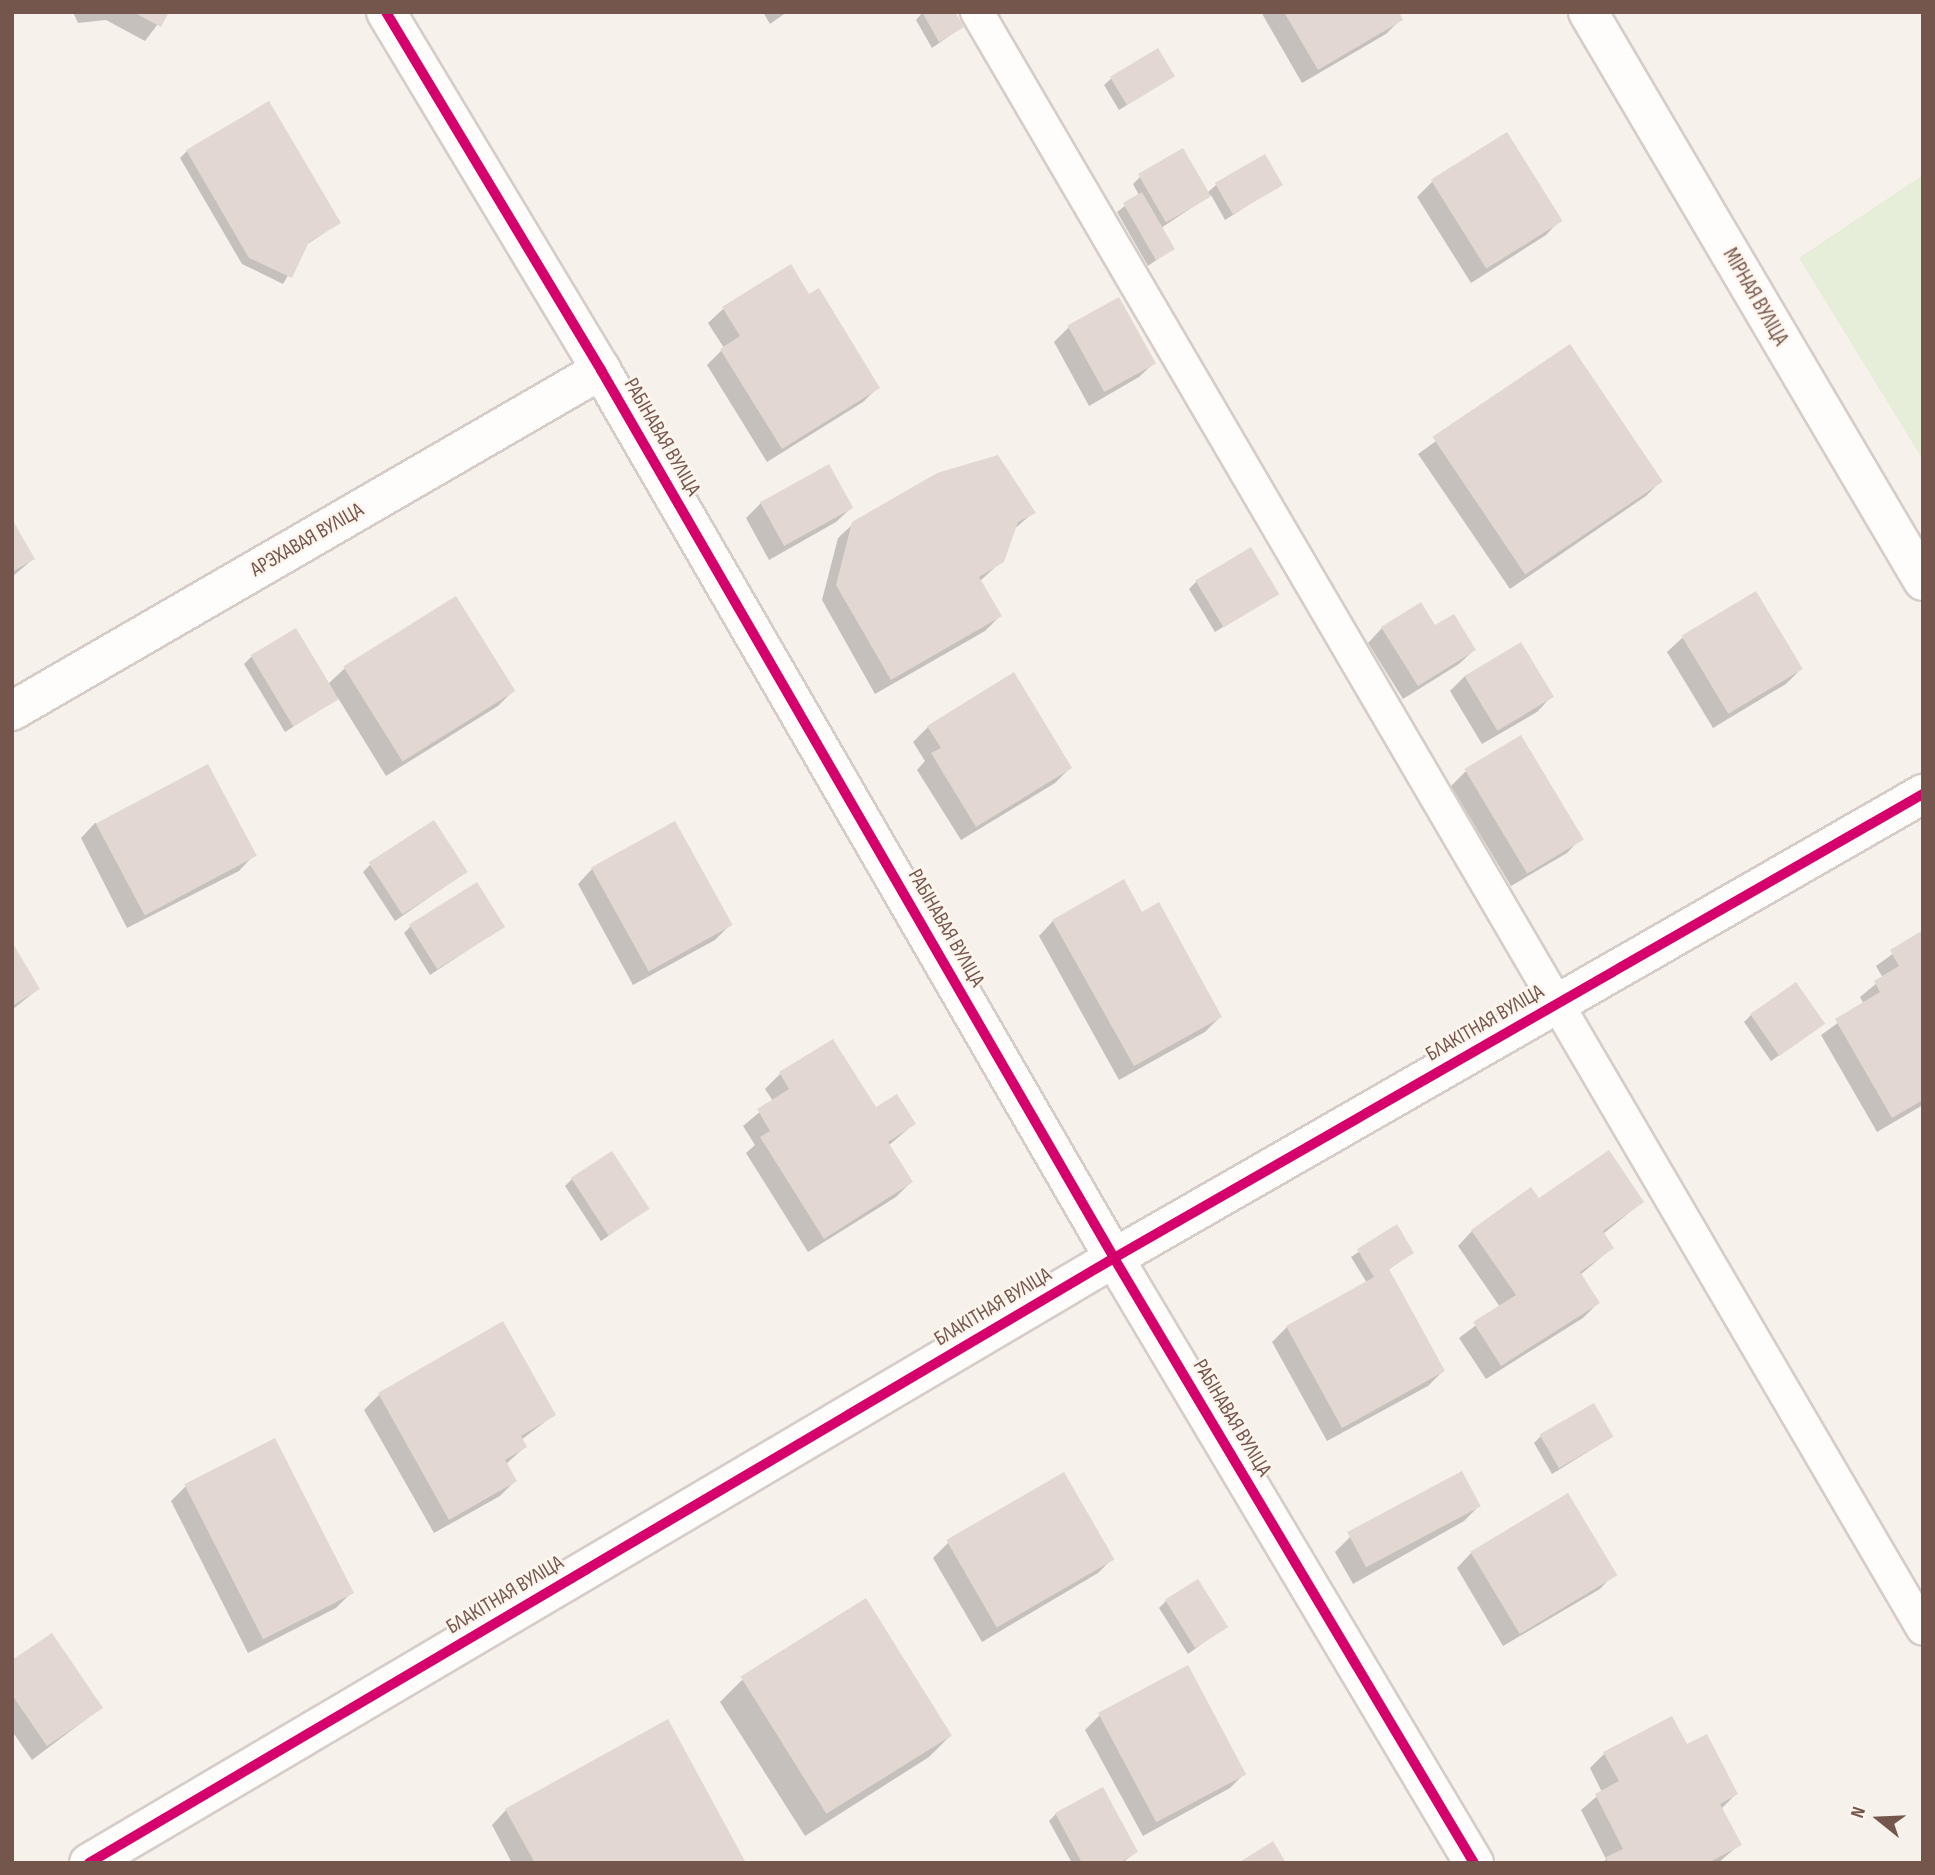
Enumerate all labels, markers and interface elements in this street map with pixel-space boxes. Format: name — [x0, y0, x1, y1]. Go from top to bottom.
street label: МІРНАЯ ВУЛІЦА — [1717, 244, 1793, 350]
street label: РАБІНАВАЯ ВУЛІЦА — [618, 374, 706, 500]
street label: АРЭХАВАЯ ВУЛІЦА — [246, 497, 368, 583]
street label: РАБІНАВАЯ ВУЛІЦА — [902, 865, 990, 991]
street label: БЛАКІТНАЯ ВУЛІЦА — [1422, 979, 1548, 1067]
street label: БЛАКІТНАЯ ВУЛІЦА — [930, 1262, 1056, 1352]
street label: РАБІНАВАЯ ВУЛІЦА — [1187, 1355, 1277, 1481]
street label: БЛАКІТНАЯ ВУЛІЦА — [442, 1550, 568, 1640]
north arrow — [1844, 1784, 1914, 1854]
text: N — [1846, 1804, 1871, 1821]

